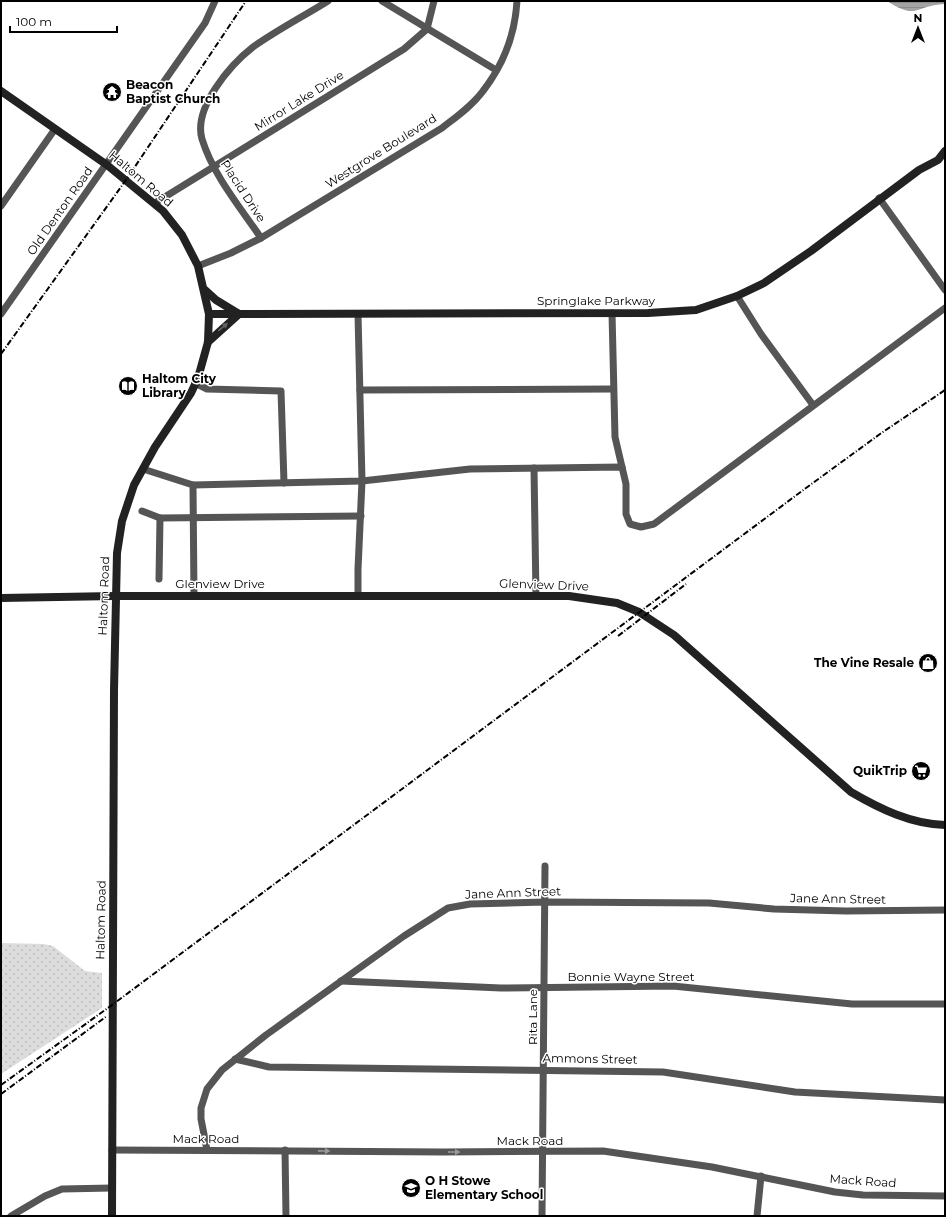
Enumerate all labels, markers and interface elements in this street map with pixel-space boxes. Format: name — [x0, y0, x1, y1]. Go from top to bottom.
scale bar — [10, 8, 117, 34]
north arrow — [898, 8, 938, 48]
text: N — [914, 11, 922, 25]
text: 100 m — [16, 14, 52, 29]
street label: Mirror Lake Drive — [251, 67, 346, 134]
place label: Beacon Baptist Church — [126, 77, 220, 106]
temple icon: Beacon Baptist Church — [101, 81, 123, 103]
street label: Westgrove Boulevard — [322, 110, 439, 191]
street label: Haltom Road — [106, 147, 177, 210]
street label: Placid Drive — [218, 157, 269, 225]
street label: Old Denton Road — [23, 164, 96, 258]
street label: Springlake Parkway — [537, 293, 656, 308]
one-way arrow — [217, 323, 228, 332]
place label: Haltom City Library — [142, 371, 217, 400]
library icon: Haltom City Library — [117, 375, 139, 397]
street label: Haltom Road — [95, 556, 112, 636]
street label: Glenview Drive — [499, 575, 589, 594]
street label: Glenview Drive — [175, 576, 265, 591]
shop icon: The Vine Resale — [917, 652, 939, 674]
place label: The Vine Resale — [814, 655, 914, 670]
supermarket icon: QuikTrip — [910, 760, 932, 782]
place label: QuikTrip — [853, 763, 907, 778]
street label: Haltom Road — [92, 880, 109, 960]
street label: Jane Ann Street — [464, 883, 561, 902]
street label: Jane Ann Street — [789, 890, 886, 907]
street label: Bonnie Wayne Street — [567, 969, 695, 984]
street label: Rita Lane — [525, 989, 540, 1045]
street label: Ammons Street — [542, 1050, 638, 1067]
street label: Mack Road — [173, 1131, 239, 1146]
street label: Mack Road — [497, 1133, 563, 1148]
one-way arrow — [318, 1148, 331, 1154]
one-way arrow — [448, 1149, 461, 1155]
street label: Mack Road — [829, 1171, 897, 1190]
place label: O H Stowe Elementary School — [425, 1173, 543, 1202]
school or university icon: O H Stowe Elementary School — [400, 1177, 422, 1199]

